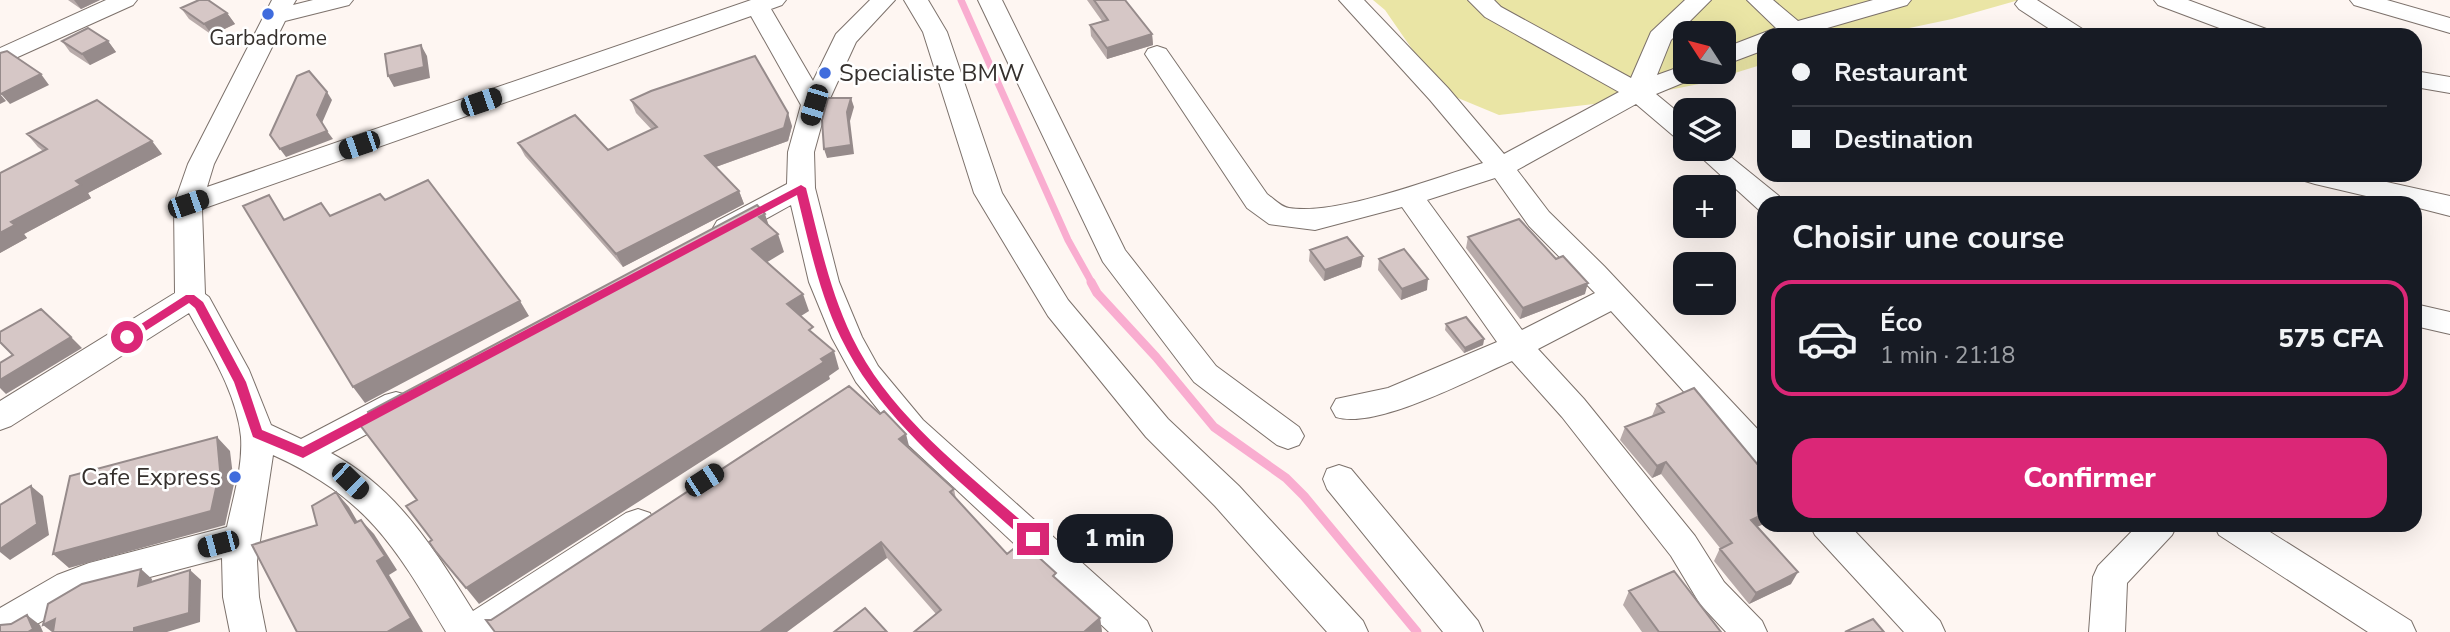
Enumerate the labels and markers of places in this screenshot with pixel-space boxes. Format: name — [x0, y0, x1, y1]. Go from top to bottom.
marker: Garbadrome — [260, 6, 276, 22]
place label: Garbadrome — [209, 24, 327, 52]
place label: Specialiste BMW — [839, 57, 1024, 89]
marker: Specialiste BMW — [817, 65, 833, 81]
place label: Cafe Express — [81, 461, 221, 493]
marker: Cafe Express — [227, 469, 243, 485]

